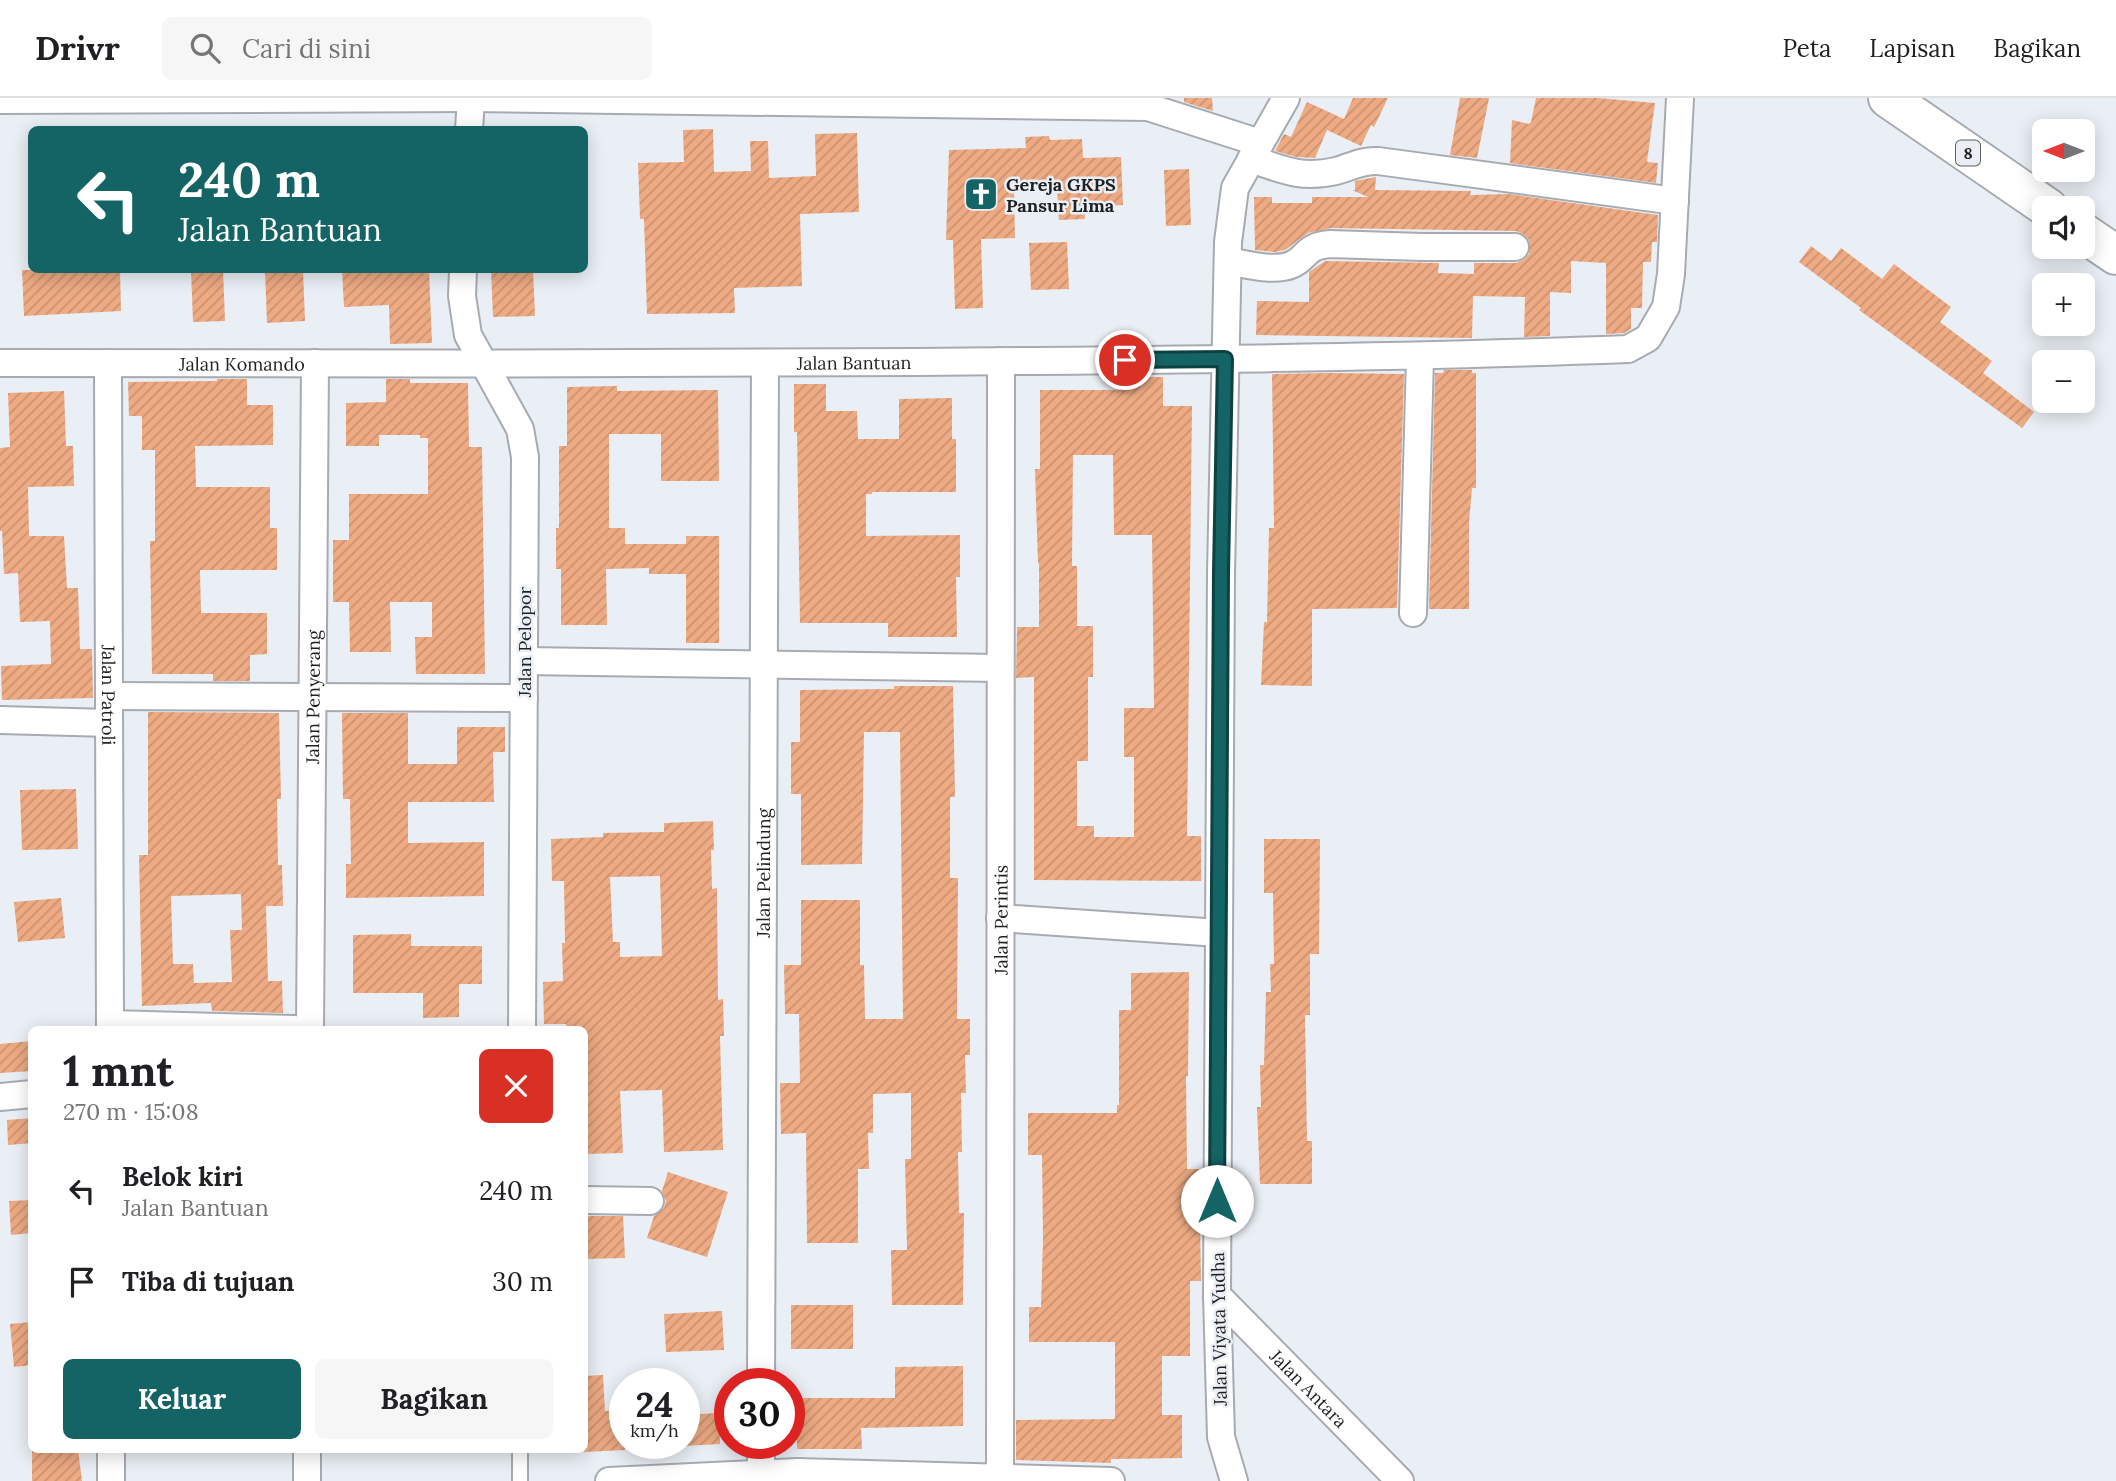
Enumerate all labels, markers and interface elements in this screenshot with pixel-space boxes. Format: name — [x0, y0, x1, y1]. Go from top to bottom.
search box — [162, 17, 652, 80]
text: Drivr — [35, 27, 120, 69]
icon: search — [186, 29, 224, 67]
text: Cari di sini — [242, 32, 371, 65]
text: Peta — [1783, 33, 1831, 64]
text: Lapisan — [1869, 33, 1955, 64]
text: Bagikan — [1993, 33, 2081, 64]
north arrow — [2032, 119, 2095, 182]
map controls — [2032, 119, 2095, 413]
road number: 8 — [1956, 140, 1980, 166]
text: 240 m — [178, 148, 320, 210]
icon: left — [63, 154, 154, 245]
place label: Gereja GKPS Pansur Lima — [1006, 173, 1116, 217]
church icon: Gereja GKPS Pansur Lima — [962, 175, 1000, 213]
button: sound — [2032, 196, 2095, 259]
text: Jalan Bantuan — [178, 209, 382, 250]
button: + — [2032, 273, 2095, 336]
pin — [1095, 330, 1155, 390]
icon: arrive — [1106, 341, 1144, 379]
button: − — [2032, 350, 2095, 413]
street label: Jalan Bantuan — [796, 351, 912, 374]
street label: Jalan Komando — [178, 352, 305, 375]
street label: Jalan Pelopor — [513, 587, 536, 698]
street label: Jalan Penyerang — [300, 629, 325, 765]
street label: Jalan Patroli — [97, 644, 121, 745]
street label: Jalan Pelindung — [751, 807, 775, 939]
street label: Jalan Perintis — [989, 865, 1012, 976]
text: 1 mnt — [63, 1044, 174, 1098]
button: close — [479, 1049, 553, 1123]
text: 270 m · 15:08 — [63, 1097, 199, 1126]
text: Belok kiri — [122, 1160, 243, 1193]
position arrow — [1180, 1164, 1254, 1238]
icon: left — [63, 1172, 101, 1210]
text: 240 m — [479, 1174, 553, 1207]
text: Jalan Bantuan — [122, 1193, 269, 1222]
street label: Jalan Viyata Yudha — [1206, 1252, 1232, 1407]
icon: arrive — [63, 1263, 101, 1301]
text: Tiba di tujuan — [122, 1265, 294, 1298]
text: 30 m — [492, 1265, 553, 1298]
street label: Jalan Antara — [1265, 1344, 1352, 1432]
button: Keluar — [63, 1359, 301, 1439]
button: Bagikan — [315, 1359, 553, 1439]
speed limit sign: 30 — [714, 1368, 805, 1459]
text: 24 — [636, 1382, 673, 1427]
text: km/h — [630, 1419, 679, 1442]

